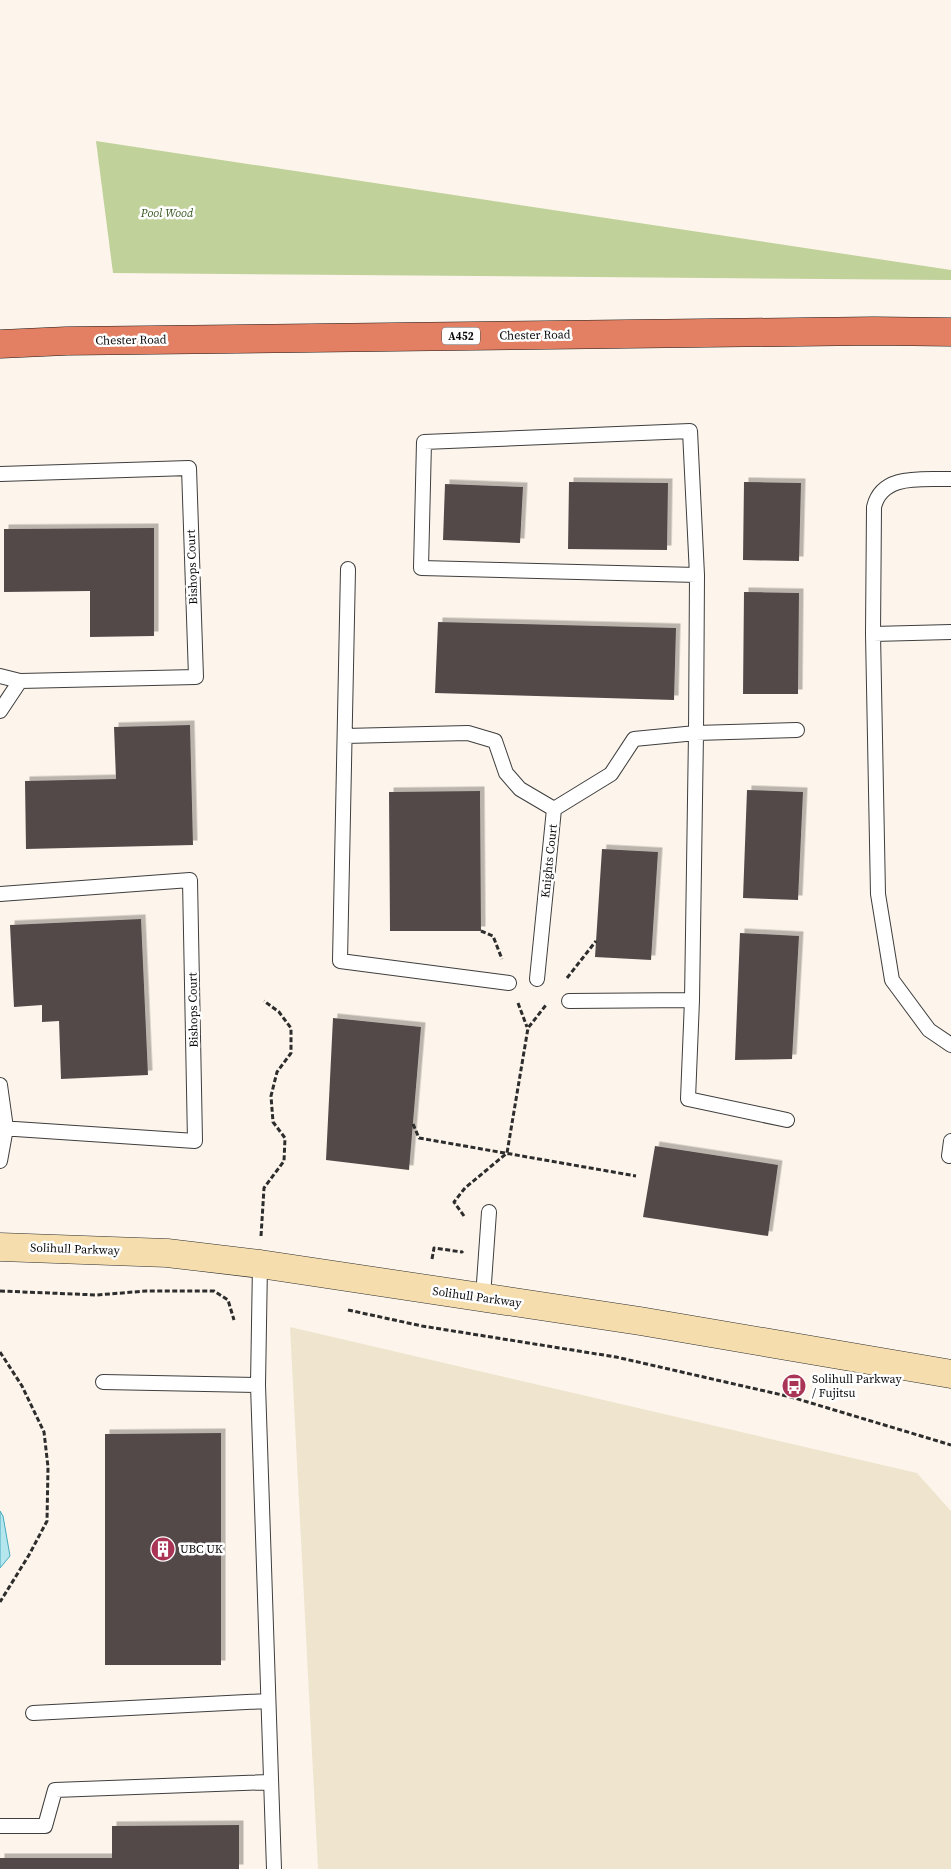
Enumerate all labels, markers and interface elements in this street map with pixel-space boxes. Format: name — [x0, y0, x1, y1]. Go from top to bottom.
park label: Pool Wood — [140, 205, 194, 221]
street label: Chester Road — [499, 326, 571, 344]
road number: A452 — [442, 328, 480, 344]
street label: Chester Road — [95, 331, 167, 349]
street label: Bishops Court — [183, 529, 201, 605]
street label: Knights Court — [537, 823, 561, 899]
street label: Bishops Court — [184, 972, 202, 1048]
street label: Solihull Parkway — [30, 1239, 121, 1259]
street label: Solihull Parkway — [432, 1283, 523, 1311]
place label: Solihull Parkway / Fujitsu — [812, 1371, 902, 1401]
bus stop icon: Solihull Parkway / Fujitsu — [781, 1373, 807, 1399]
building icon: UBC UK — [150, 1536, 176, 1562]
place label: UBC UK — [180, 1541, 223, 1557]

